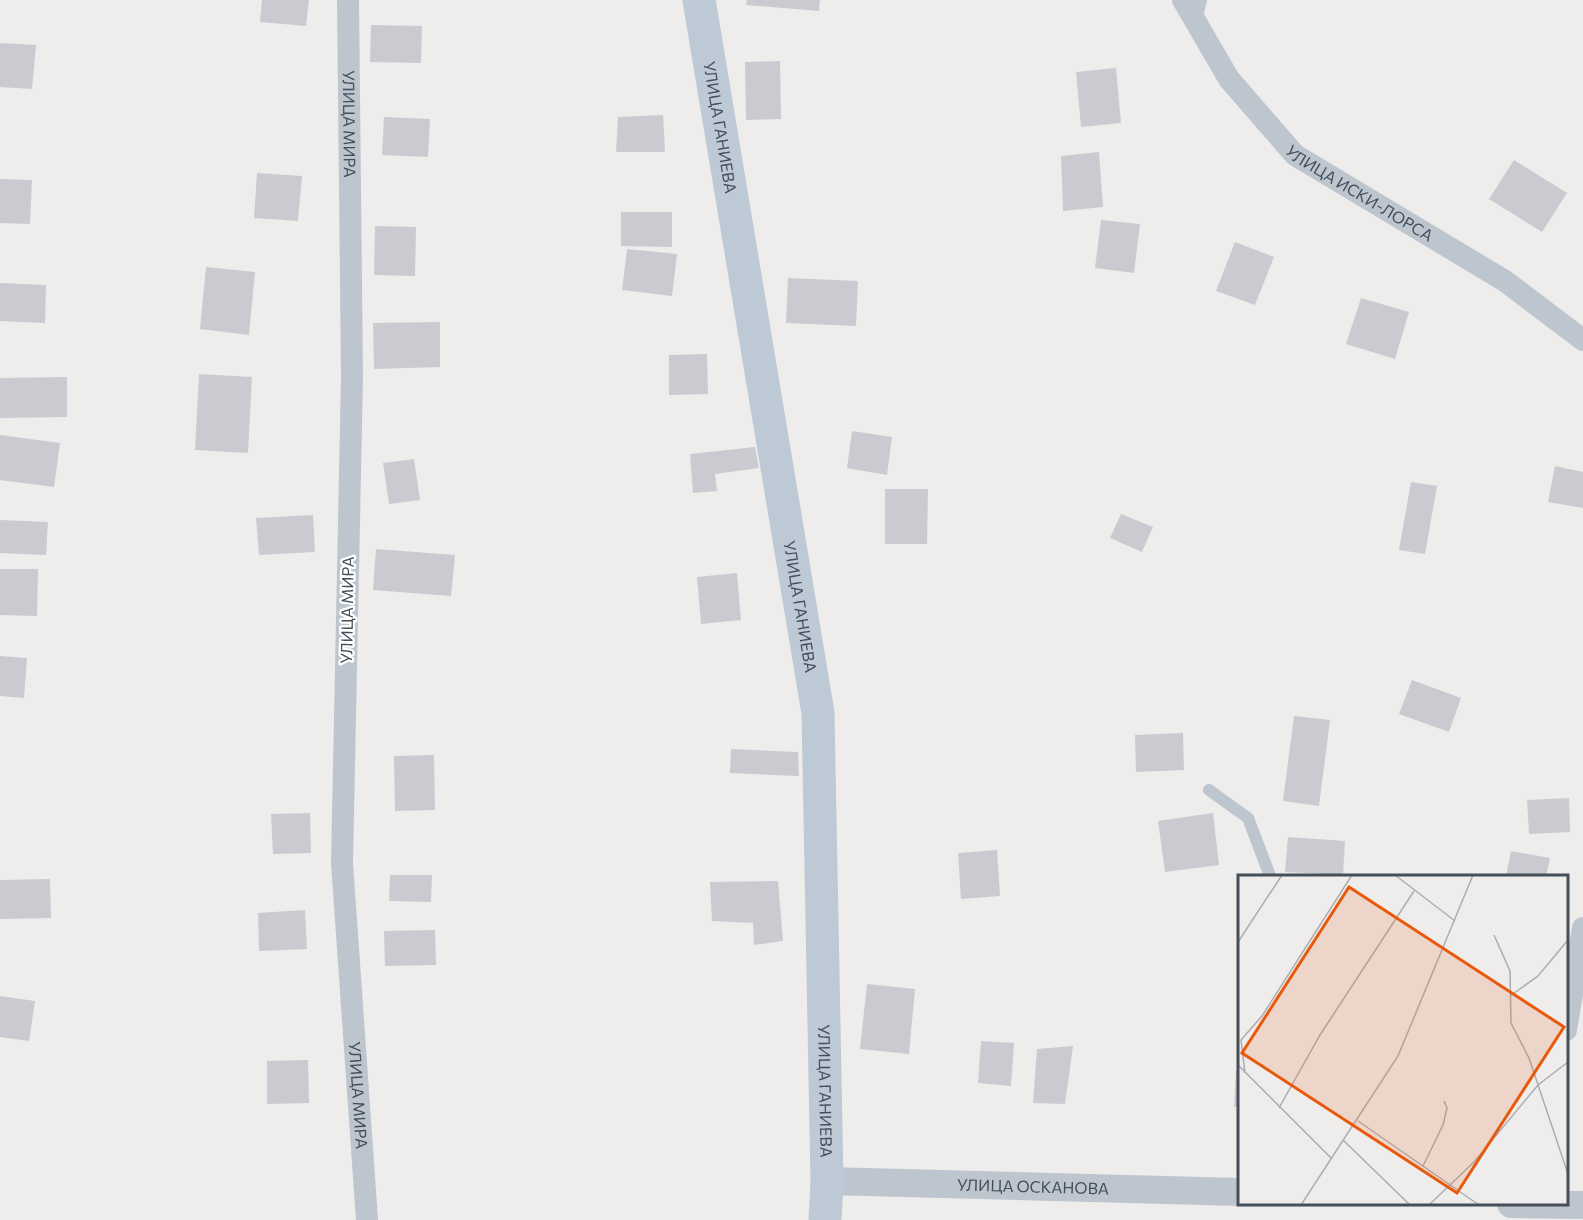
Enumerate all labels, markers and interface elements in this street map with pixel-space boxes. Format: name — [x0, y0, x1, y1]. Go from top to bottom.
street label: УЛИЦА ГАНИЕВА — [700, 60, 741, 195]
street label: УЛИЦА МИРА — [340, 70, 360, 178]
street label: УЛИЦА ИСКИ-ЛОРСА — [1282, 141, 1437, 245]
street label: УЛИЦА ГАНИЕВА — [780, 539, 821, 674]
street label: УЛИЦА МИРА — [336, 556, 357, 664]
inset map — [1238, 875, 1568, 1205]
street label: УЛИЦА ГАНИЕВА — [815, 1024, 837, 1158]
street label: УЛИЦА МИРА — [346, 1041, 372, 1150]
street label: УЛИЦА ОСКАНОВА — [957, 1174, 1109, 1198]

